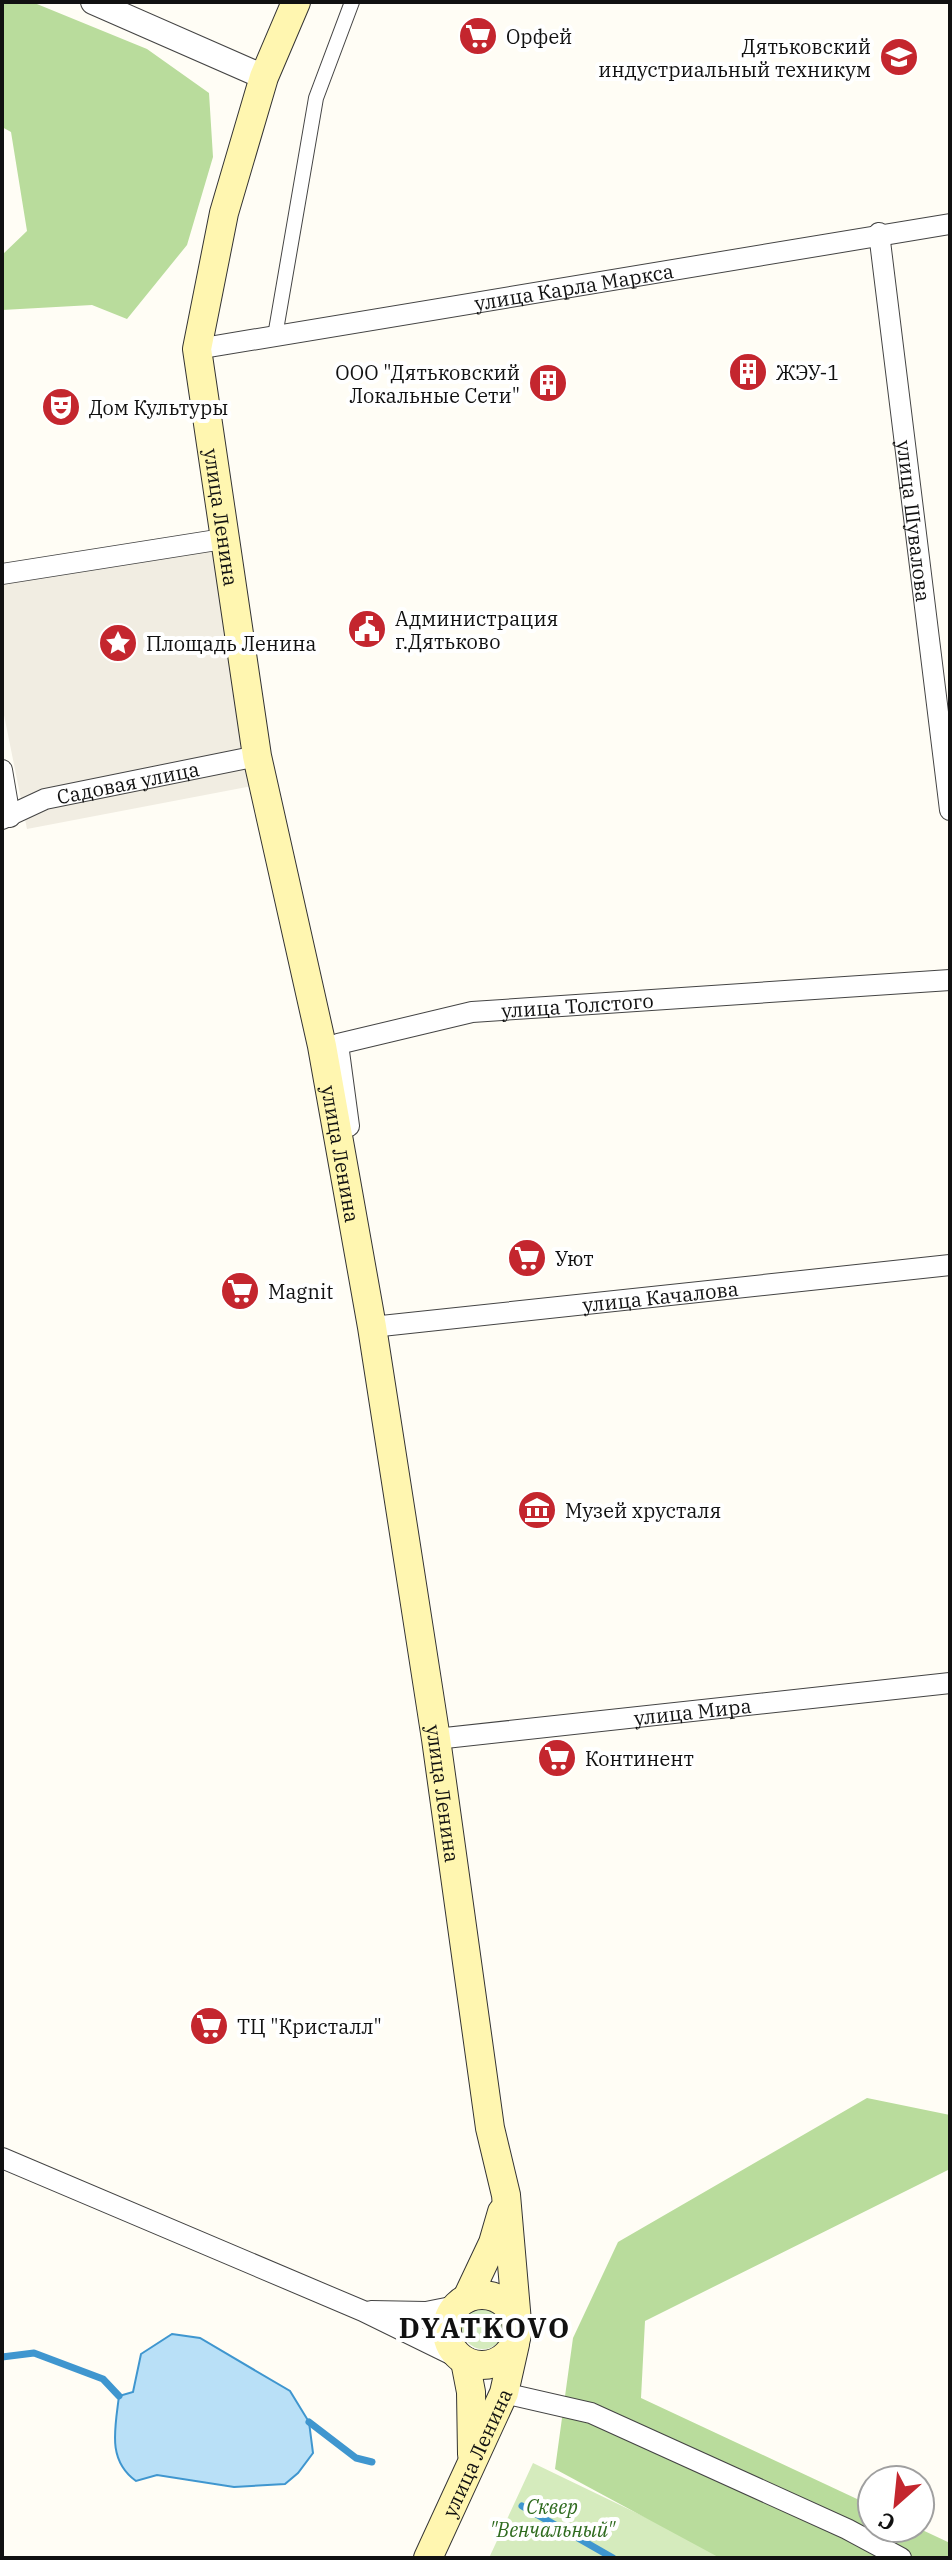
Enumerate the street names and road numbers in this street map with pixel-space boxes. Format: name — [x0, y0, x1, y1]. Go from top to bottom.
street label: улица Карла Маркса — [472, 257, 676, 316]
street label: улица Шувалова — [891, 438, 938, 603]
street label: улица Ленина — [198, 447, 245, 588]
street label: Садовая улица — [54, 755, 202, 810]
street label: улица Толстого — [500, 986, 654, 1024]
street label: улица Ленина — [316, 1083, 367, 1225]
street label: улица Качалова — [581, 1274, 740, 1318]
street label: улица Мира — [632, 1691, 753, 1731]
street label: улица Ленина — [420, 1723, 467, 1864]
street label: улица Ленина — [435, 2384, 518, 2521]

